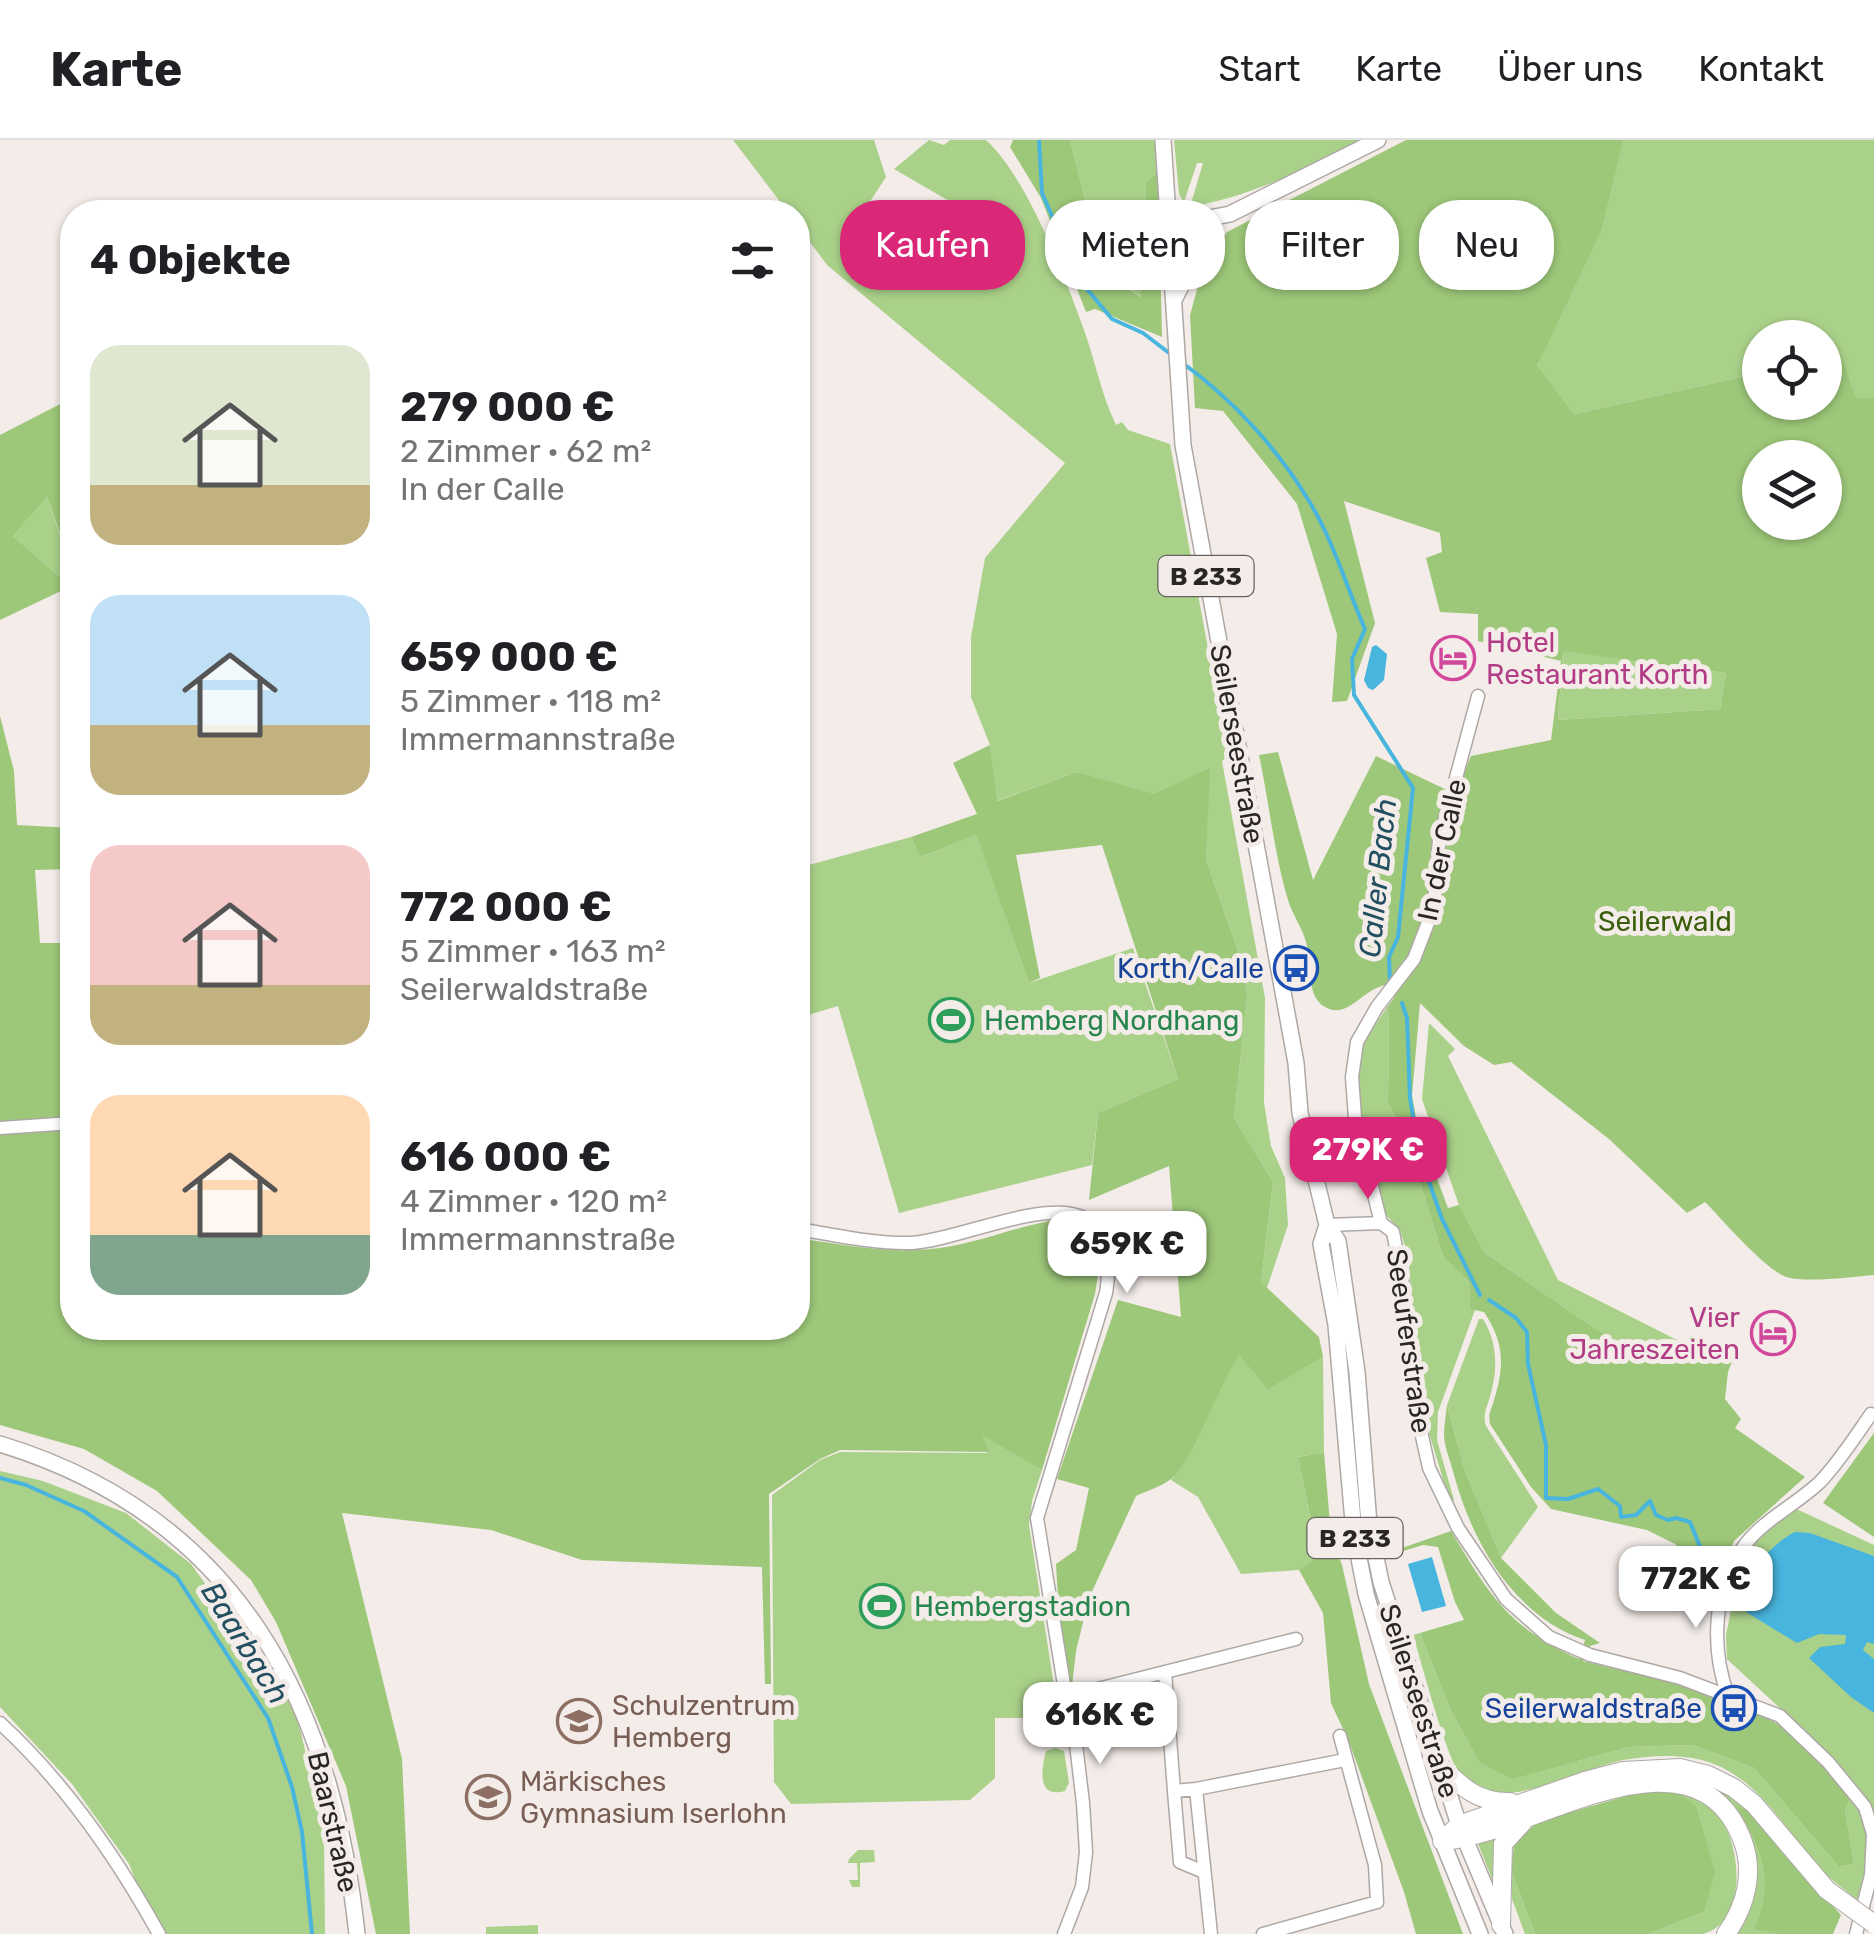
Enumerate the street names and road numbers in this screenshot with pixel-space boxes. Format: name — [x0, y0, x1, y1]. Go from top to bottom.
road number: B 233 — [1158, 556, 1254, 596]
street label: Seilerseestraße — [1203, 642, 1271, 846]
street label: In der Calle — [1411, 776, 1473, 924]
street label: Seeuferstraße — [1380, 1247, 1438, 1435]
road number: B 233 — [1308, 1518, 1402, 1558]
street label: Seilerseestraße — [1372, 1600, 1466, 1802]
street label: Baarstraße — [301, 1748, 365, 1896]

